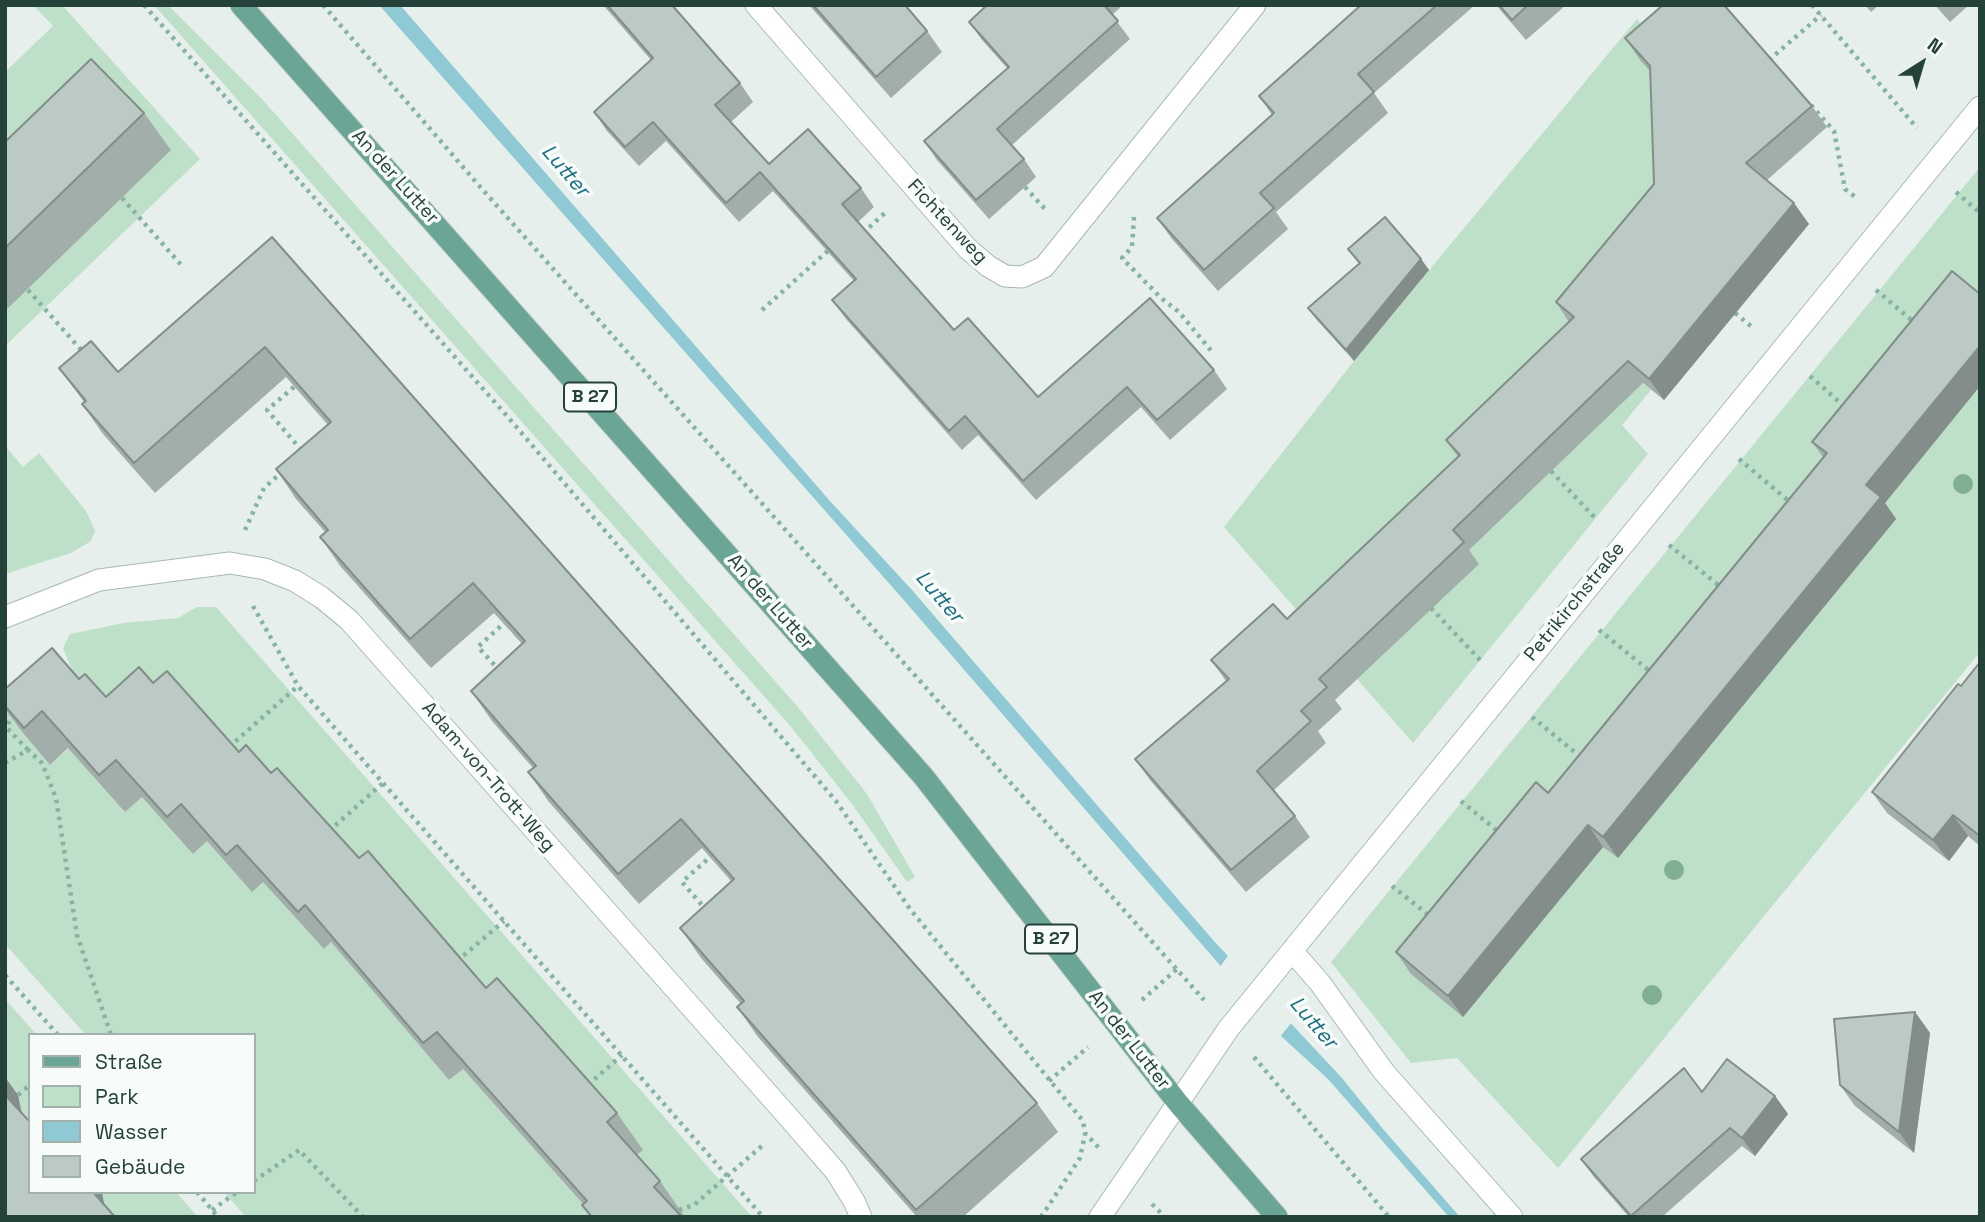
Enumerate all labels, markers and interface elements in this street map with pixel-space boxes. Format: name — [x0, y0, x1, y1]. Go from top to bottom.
north arrow — [1887, 28, 1957, 98]
text: N — [1922, 32, 1948, 60]
street label: An der Lutter — [347, 125, 443, 229]
water label: Lutter — [535, 140, 595, 202]
street label: Fichtenweg — [902, 175, 992, 269]
road number: B 27 — [564, 382, 616, 412]
street label: Petrikirchstraße — [1520, 538, 1630, 666]
street label: An der Lutter — [722, 550, 818, 654]
water label: Lutter — [909, 566, 969, 628]
street label: Adam-von-Trott-Weg — [417, 697, 559, 857]
road number: B 27 — [1025, 924, 1077, 954]
street label: An der Lutter — [1083, 986, 1175, 1094]
water label: Lutter — [1283, 992, 1343, 1054]
legend — [28, 1033, 256, 1194]
text: Straße — [95, 1048, 163, 1075]
text: Park — [95, 1083, 139, 1110]
text: Wasser — [95, 1118, 168, 1145]
text: Gebäude — [95, 1153, 185, 1180]

